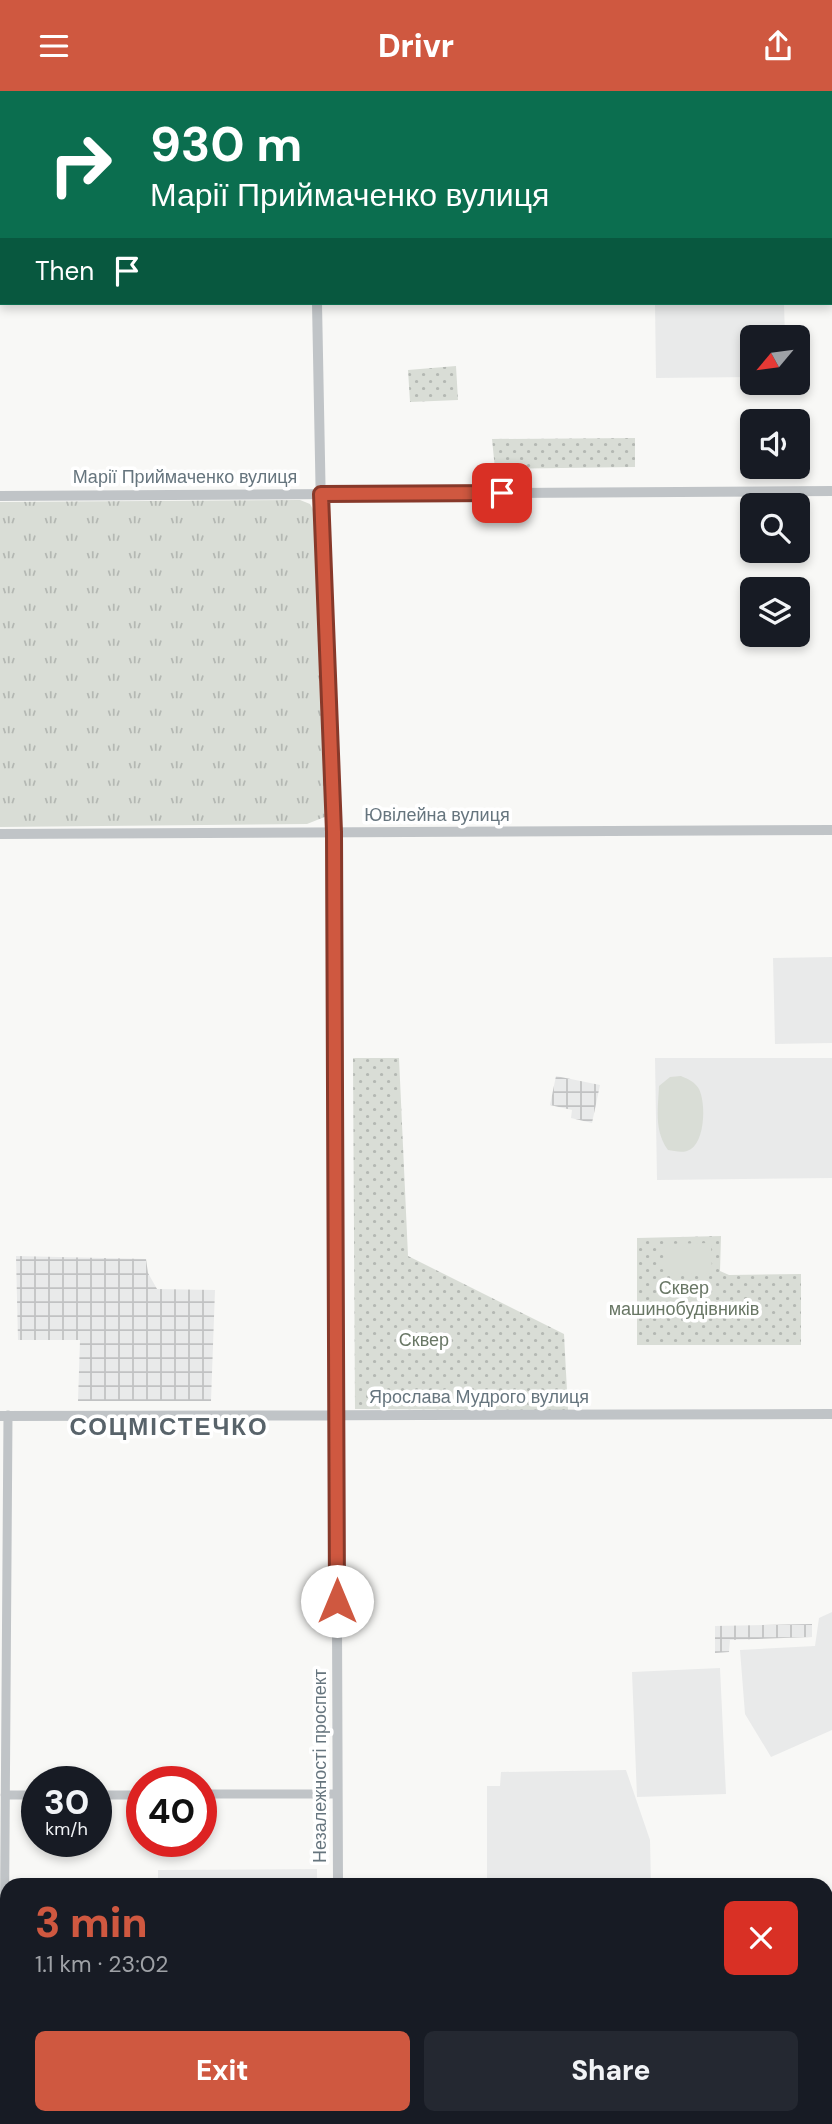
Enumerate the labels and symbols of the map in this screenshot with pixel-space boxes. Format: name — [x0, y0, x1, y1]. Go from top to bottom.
north arrow — [740, 325, 810, 395]
pin — [472, 463, 532, 523]
street label: Марії Приймаченко вулиця — [73, 465, 297, 489]
street label: Ювілейна вулиця — [364, 803, 510, 827]
park label: Сквер машинобудівників — [609, 1276, 759, 1321]
park label: Сквер — [399, 1328, 449, 1352]
street label: Ярослава Мудрого вулиця — [369, 1385, 589, 1409]
district label: СОЦМІСТЕЧКО — [69, 1411, 269, 1442]
position arrow — [300, 1564, 374, 1638]
street label: Незалежності проспект — [308, 1669, 332, 1863]
speed limit sign: 40 — [126, 1766, 217, 1857]

